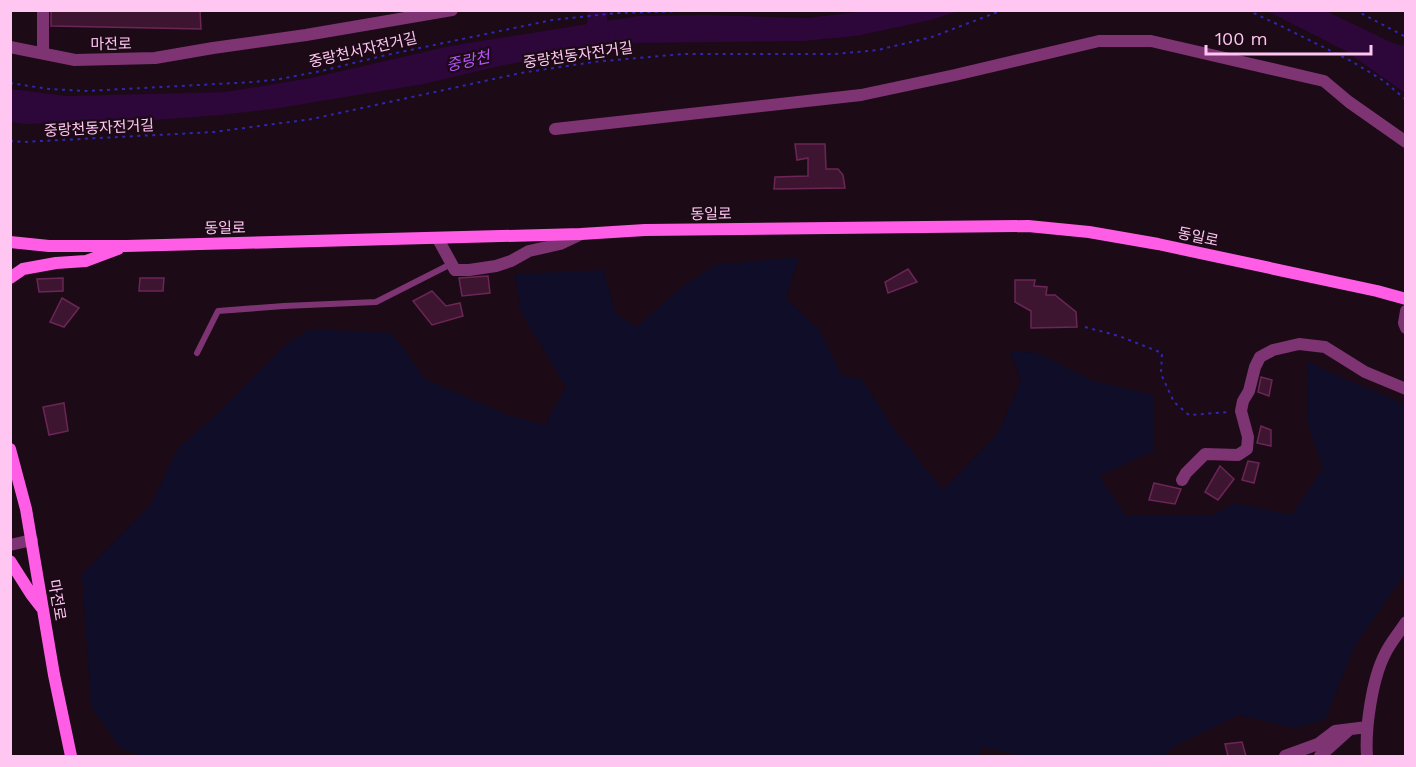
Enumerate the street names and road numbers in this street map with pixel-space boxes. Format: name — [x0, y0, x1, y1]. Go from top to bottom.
street label: 중랑천서자전거길 — [307, 29, 419, 71]
street label: 마전로 — [90, 35, 132, 53]
street label: 중랑천동자전거길 — [522, 38, 634, 72]
street label: 중랑천동자전거길 — [43, 116, 155, 140]
street label: 동일로 — [690, 205, 732, 223]
street label: 동일로 — [204, 219, 246, 237]
street label: 동일로 — [1176, 224, 1220, 250]
street label: 마전로 — [45, 578, 69, 622]

